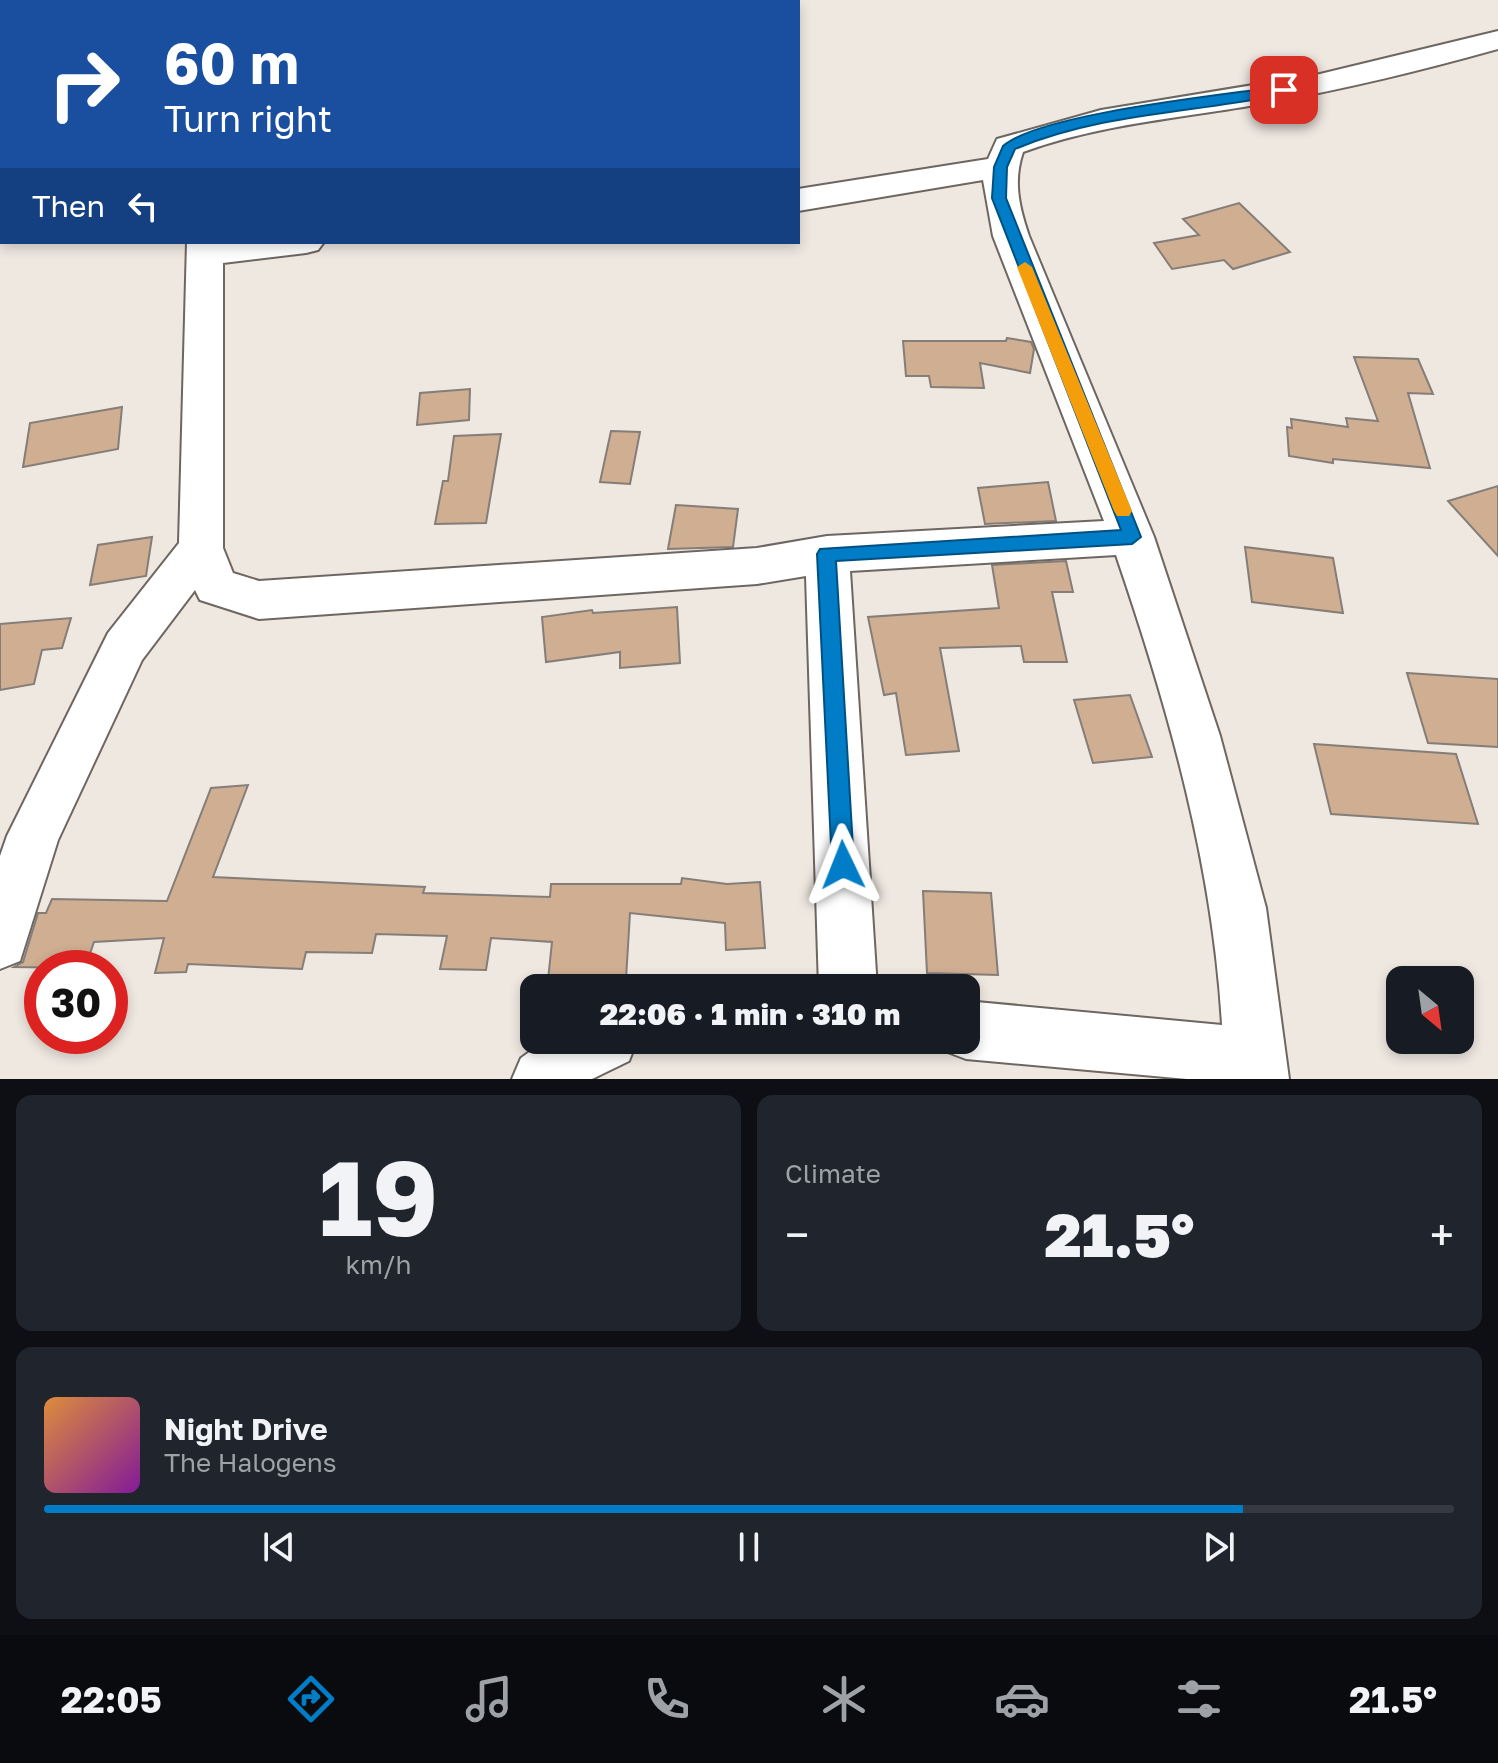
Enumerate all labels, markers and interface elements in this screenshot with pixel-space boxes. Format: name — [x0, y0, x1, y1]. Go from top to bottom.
text: 60 m — [164, 29, 299, 96]
icon: right — [32, 32, 136, 136]
pin — [1250, 56, 1318, 124]
icon: arrive — [1262, 68, 1306, 112]
text: Turn right — [164, 97, 332, 140]
icon: left — [121, 184, 165, 228]
text: Then — [32, 188, 105, 224]
position arrow — [801, 823, 885, 907]
speed limit sign: 30 — [24, 950, 128, 1054]
north arrow — [1386, 966, 1474, 1054]
map controls — [1386, 966, 1474, 1054]
text: 22:06 · 1 min · 310 m — [600, 996, 900, 1032]
text: 19 — [319, 1134, 438, 1259]
text: Climate — [785, 1158, 881, 1189]
text: 21.5° — [1045, 1198, 1194, 1270]
text: − — [785, 1208, 809, 1261]
text: + — [1430, 1208, 1454, 1261]
text: km/h — [345, 1249, 412, 1280]
text: Night Drive — [164, 1411, 328, 1447]
text: The Halogens — [164, 1447, 337, 1478]
icon: previous — [257, 1525, 301, 1569]
icon: pause — [727, 1525, 771, 1569]
icon: next — [1197, 1525, 1241, 1569]
icon: directions — [283, 1671, 339, 1727]
icon: music — [461, 1671, 517, 1727]
icon: phone — [639, 1671, 695, 1727]
icon: climate — [816, 1671, 872, 1727]
icon: car — [994, 1671, 1050, 1727]
icon: filters — [1171, 1671, 1227, 1727]
text: 22:05 — [61, 1678, 162, 1721]
text: 21.5° — [1349, 1678, 1437, 1721]

